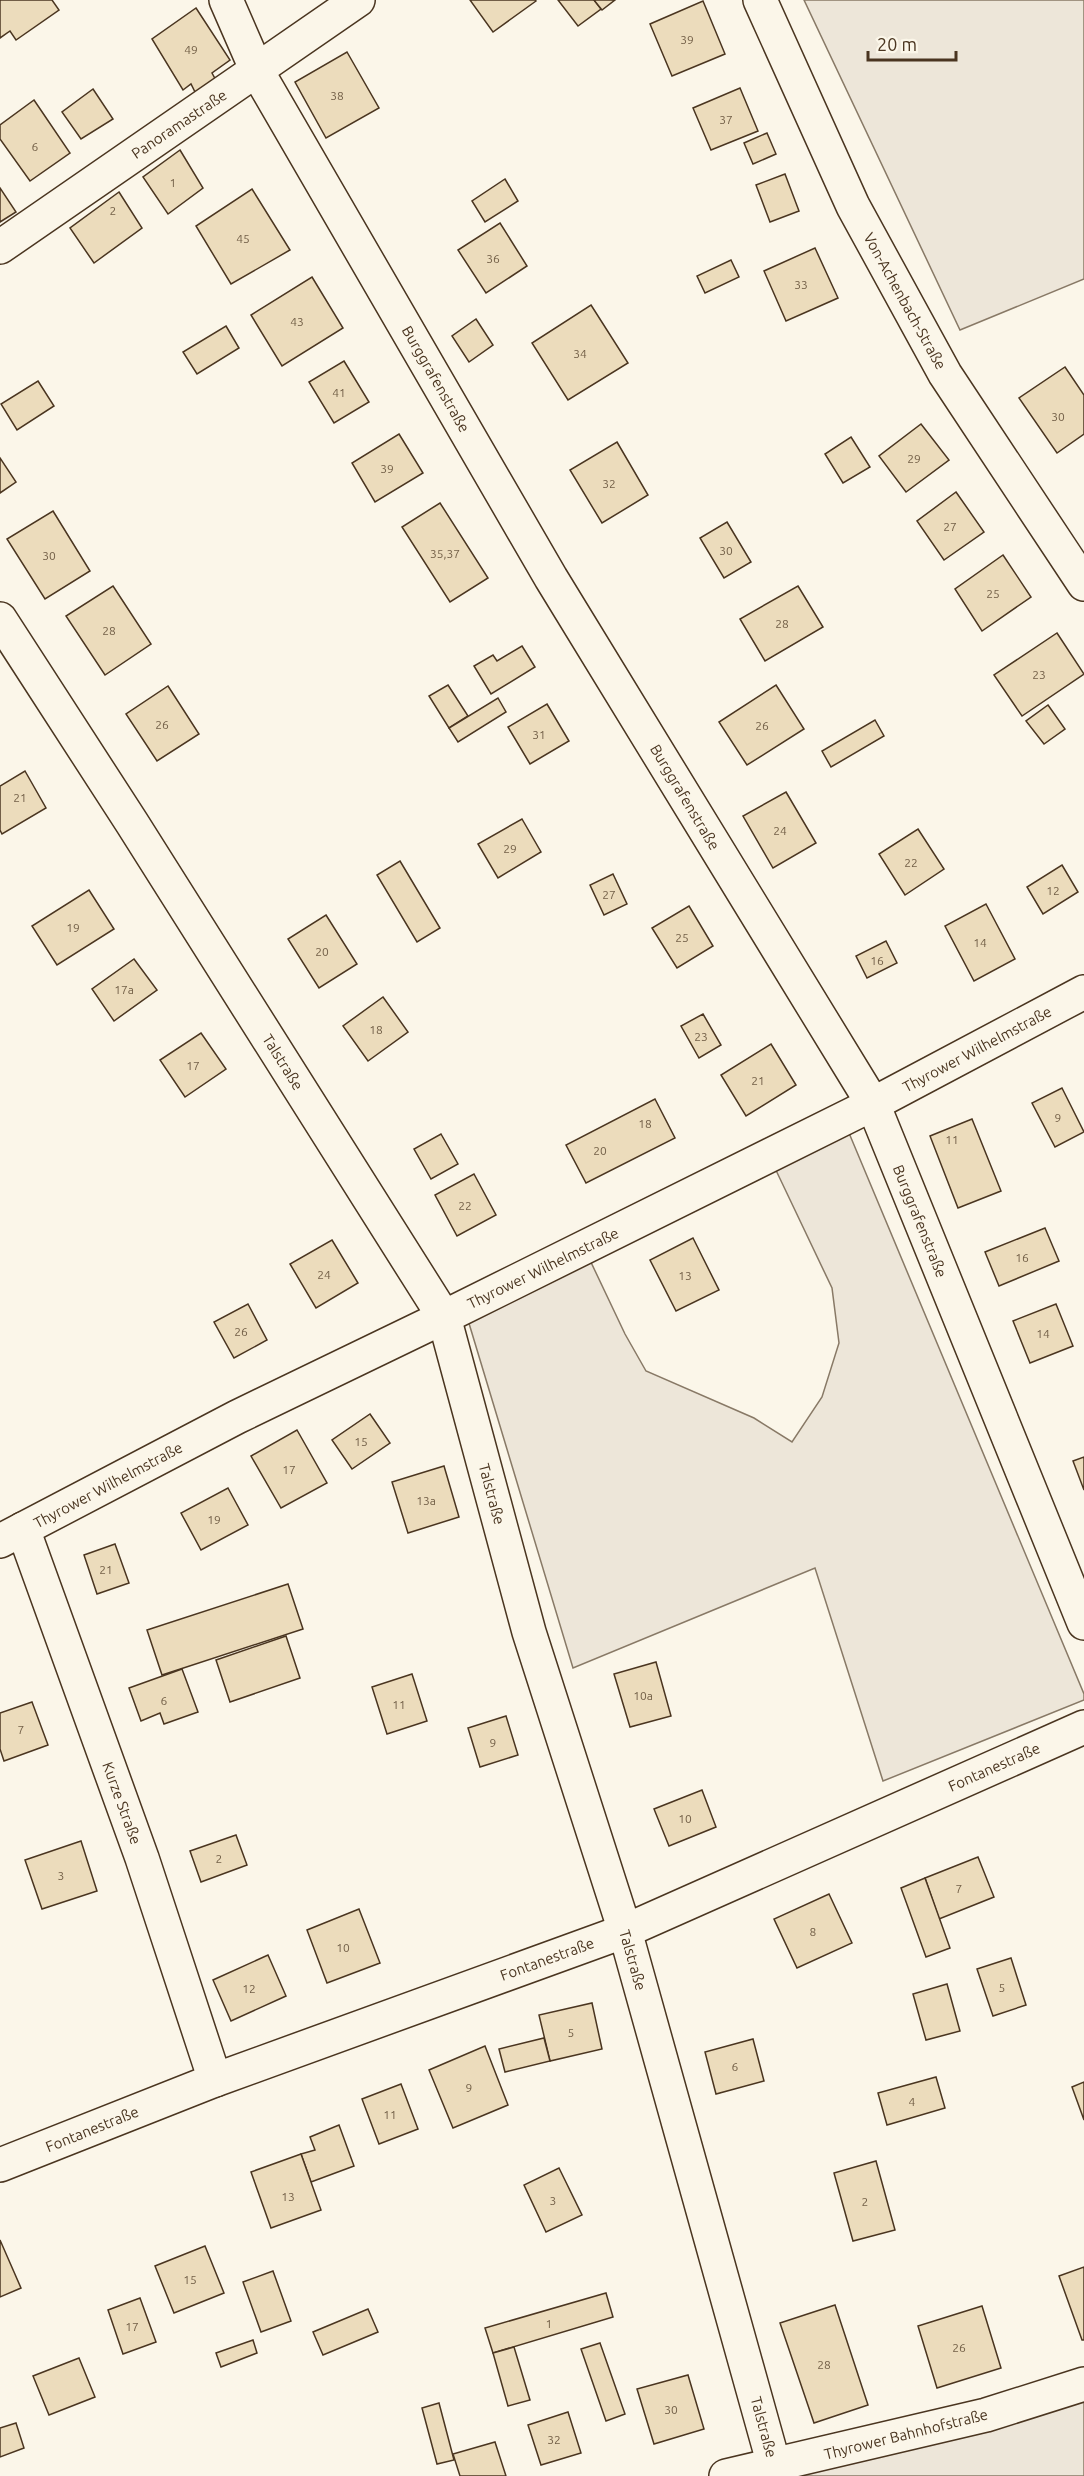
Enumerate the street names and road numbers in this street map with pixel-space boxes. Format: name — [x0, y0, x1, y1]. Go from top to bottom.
street label: Panoramastraße — [128, 86, 230, 162]
street label: Von-Achenbach-Straße — [860, 230, 950, 372]
street label: Burggrafenstraße — [399, 323, 473, 435]
street label: Burggrafenstraße — [647, 741, 723, 853]
street label: Thyrower Wilhelmstraße — [900, 1003, 1054, 1095]
street label: Talstraße — [259, 1031, 307, 1093]
street label: Burggrafenstraße — [890, 1162, 950, 1280]
street label: Thyrower Wilhelmstraße — [465, 1224, 621, 1312]
street label: Thyrower Wilhelmstraße — [31, 1439, 185, 1531]
street label: Talstraße — [476, 1462, 508, 1526]
street label: Fontanestraße — [945, 1739, 1043, 1795]
street label: Kurze Straße — [99, 1760, 145, 1846]
street label: Talstraße — [616, 1928, 650, 1992]
street label: Fontanestraße — [498, 1934, 596, 1984]
street label: Fontanestraße — [43, 2103, 141, 2155]
street label: Talstraße — [748, 2395, 780, 2459]
street label: Thyrower Bahnhofstraße — [822, 2405, 990, 2463]

